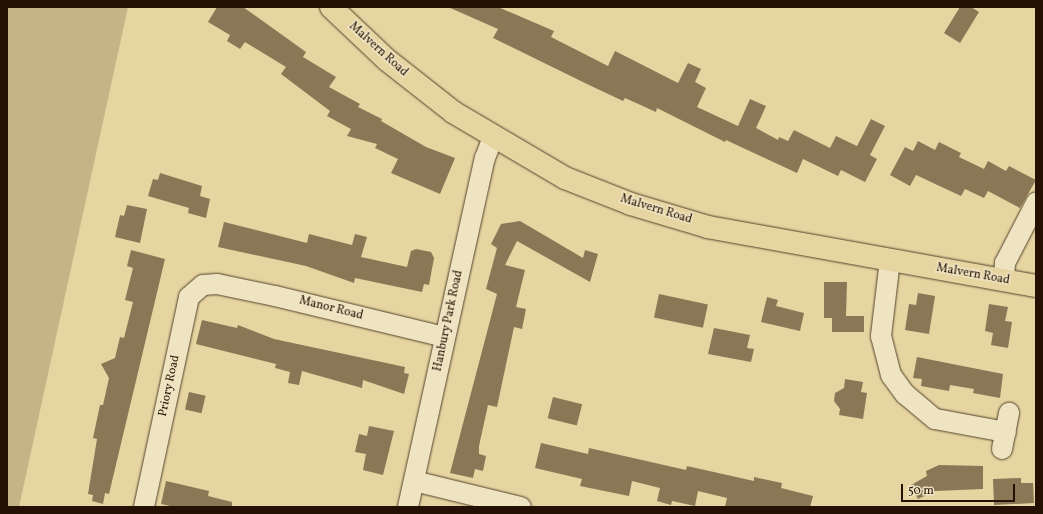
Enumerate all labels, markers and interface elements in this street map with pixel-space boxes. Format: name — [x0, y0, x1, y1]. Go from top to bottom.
street label: Malvern Road — [346, 20, 410, 80]
street label: Malvern Road — [618, 192, 694, 228]
street label: Malvern Road — [935, 261, 1011, 289]
street label: Hanbury Park Road — [431, 269, 467, 373]
street label: Manor Road — [298, 294, 364, 324]
street label: Priory Road — [156, 354, 184, 418]
scale bar — [903, 476, 1017, 502]
text: 50 m — [908, 483, 934, 499]

